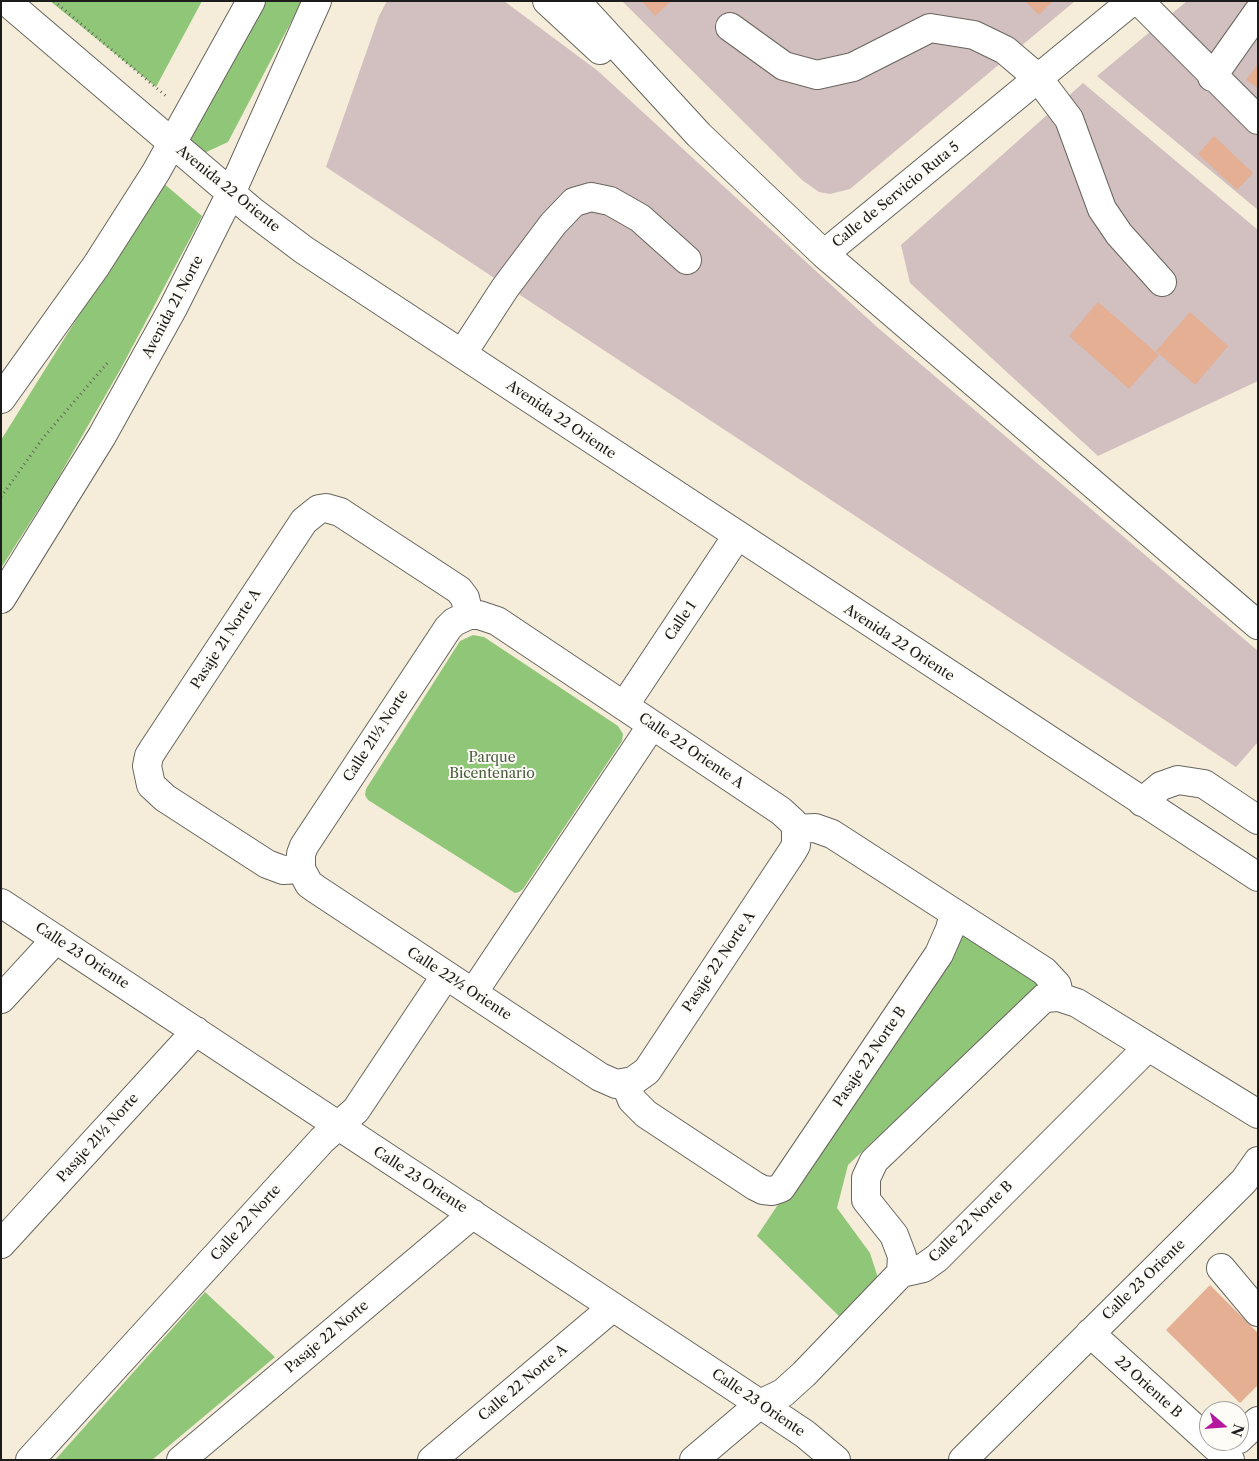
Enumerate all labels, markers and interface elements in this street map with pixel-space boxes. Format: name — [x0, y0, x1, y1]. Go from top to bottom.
street label: Calle de Servicio Ruta 5 — [829, 139, 963, 251]
street label: Avenida 22 Oriente — [173, 142, 283, 236]
street label: Avenida 21 Norte — [139, 253, 207, 361]
street label: Avenida 22 Oriente — [503, 377, 619, 463]
street label: Pasaje 21 Norte A — [187, 586, 265, 692]
street label: Calle 1 — [662, 598, 700, 644]
street label: Avenida 22 Oriente — [841, 601, 957, 685]
street label: Calle 21½ Norte — [340, 687, 412, 785]
street label: Calle 22 Oriente A — [635, 710, 747, 792]
park label: Parque Bicentenario — [449, 750, 535, 782]
street label: Pasaje 22 Norte A — [679, 908, 759, 1016]
street label: Calle 23 Oriente — [32, 919, 132, 993]
street label: Calle 22½ Oriente — [404, 944, 514, 1024]
street label: Pasaje 22 Norte B — [830, 1004, 910, 1110]
street label: Pasaje 21½ Norte — [54, 1090, 142, 1186]
street label: Calle 23 Oriente — [370, 1143, 470, 1217]
street label: Calle 22 Norte B — [926, 1178, 1016, 1266]
street label: Calle 22 Norte — [208, 1182, 284, 1264]
street label: Calle 23 Oriente — [1099, 1236, 1189, 1324]
street label: Pasaje 22 Norte — [282, 1297, 372, 1377]
street label: Calle 22 Norte A — [475, 1341, 571, 1425]
street label: 22 Oriente B — [1111, 1352, 1185, 1422]
street label: Calle 23 Oriente — [708, 1366, 808, 1440]
north arrow — [1199, 1401, 1249, 1451]
text: N — [1227, 1422, 1248, 1439]

